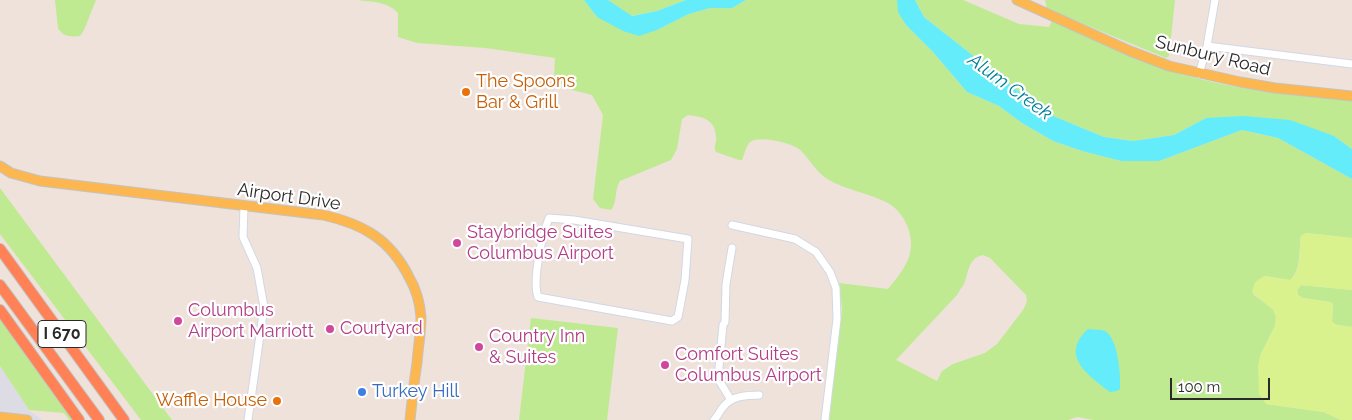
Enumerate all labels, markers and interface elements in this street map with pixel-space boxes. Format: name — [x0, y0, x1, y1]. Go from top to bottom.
street label: Sunbury Road — [1153, 31, 1273, 81]
water label: Alum Creek — [963, 49, 1057, 125]
place label: The Spoons Bar & Grill — [476, 71, 575, 114]
marker: The Spoons Bar & Grill — [460, 86, 472, 98]
street label: Airport Drive — [236, 179, 342, 215]
place label: Staybridge Suites Columbus Airport — [467, 222, 614, 264]
marker: Staybridge Suites Columbus Airport — [451, 237, 463, 249]
place label: Columbus Airport Marriott — [188, 300, 314, 342]
marker: Columbus Airport Marriott — [172, 315, 184, 327]
place label: Courtyard — [340, 318, 423, 340]
road number: I 670 — [38, 320, 86, 348]
marker: Courtyard — [324, 323, 336, 335]
place label: Country Inn & Suites — [489, 326, 585, 368]
marker: Country Inn & Suites — [473, 341, 485, 353]
place label: Comfort Suites Columbus Airport — [675, 344, 822, 386]
marker: Comfort Suites Columbus Airport — [659, 359, 671, 371]
scale bar — [1172, 368, 1272, 400]
text: 100 m — [1178, 378, 1220, 396]
place label: Turkey Hill — [372, 381, 459, 403]
marker: Turkey Hill — [356, 386, 368, 398]
place label: Waffle House — [156, 390, 267, 412]
marker: Waffle House — [271, 395, 283, 407]

